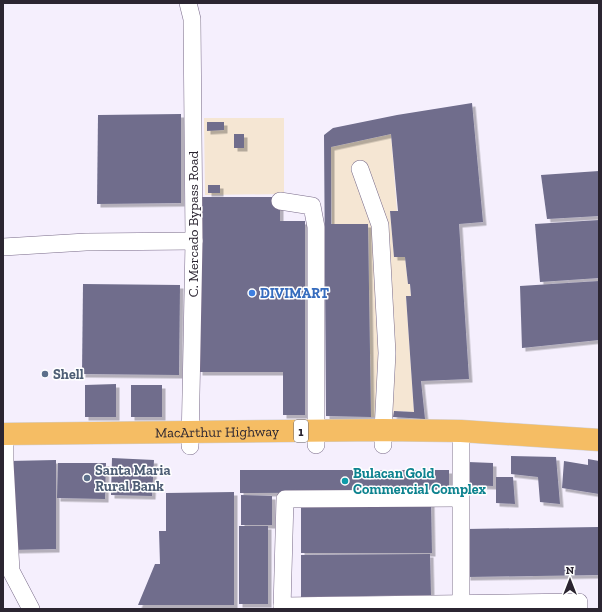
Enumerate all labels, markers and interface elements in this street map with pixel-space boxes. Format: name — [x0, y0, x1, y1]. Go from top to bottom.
street label: C. Mercado Bypass Road — [185, 150, 202, 297]
place label: DIVIMART — [260, 285, 329, 302]
marker: DIVIMART — [247, 288, 257, 298]
place label: Shell — [53, 366, 84, 383]
marker: Shell — [40, 369, 50, 379]
road number: 1 — [294, 420, 308, 442]
street label: MacArthur Highway — [155, 423, 280, 441]
place label: Santa Maria Rural Bank — [95, 462, 170, 495]
place label: Bulacan Gold Commercial Complex — [353, 465, 487, 498]
marker: Santa Maria Rural Bank — [82, 473, 92, 483]
marker: Bulacan Gold Commercial Complex — [340, 476, 350, 486]
north arrow — [550, 560, 590, 600]
text: N — [566, 564, 575, 577]

